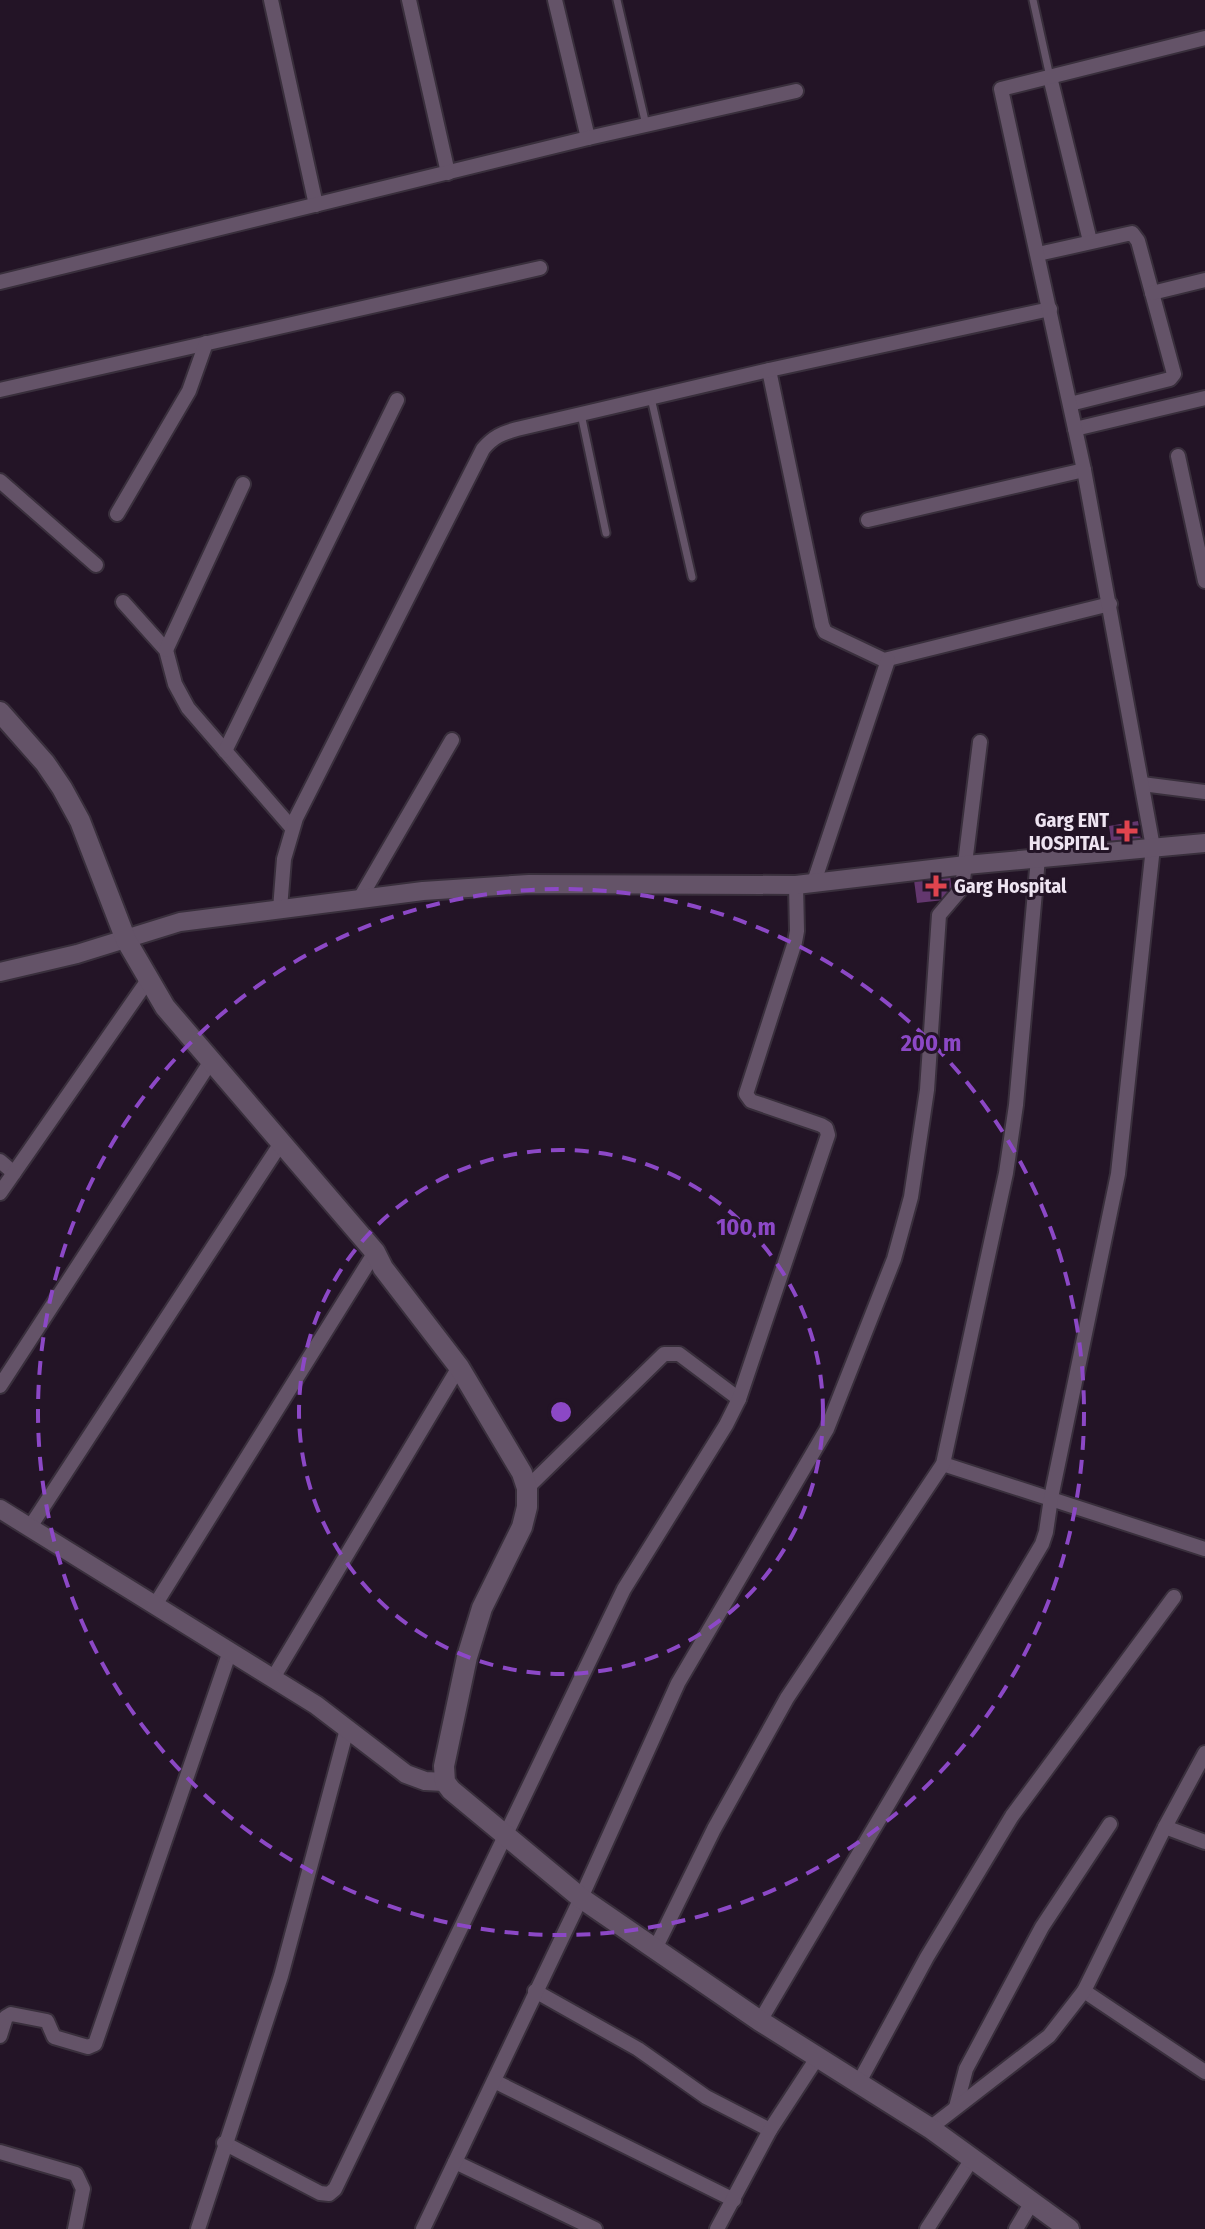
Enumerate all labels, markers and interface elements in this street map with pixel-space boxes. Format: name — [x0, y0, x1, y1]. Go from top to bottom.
place label: Garg ENT HOSPITAL — [1029, 808, 1110, 855]
marker: Garg ENT HOSPITAL — [1116, 820, 1138, 842]
place label: Garg Hospital — [954, 874, 1067, 898]
marker: Garg Hospital — [925, 875, 947, 897]
text: 200 m — [900, 1029, 961, 1057]
text: 100 m — [716, 1213, 776, 1241]
centre of rings — [547, 1398, 575, 1426]

